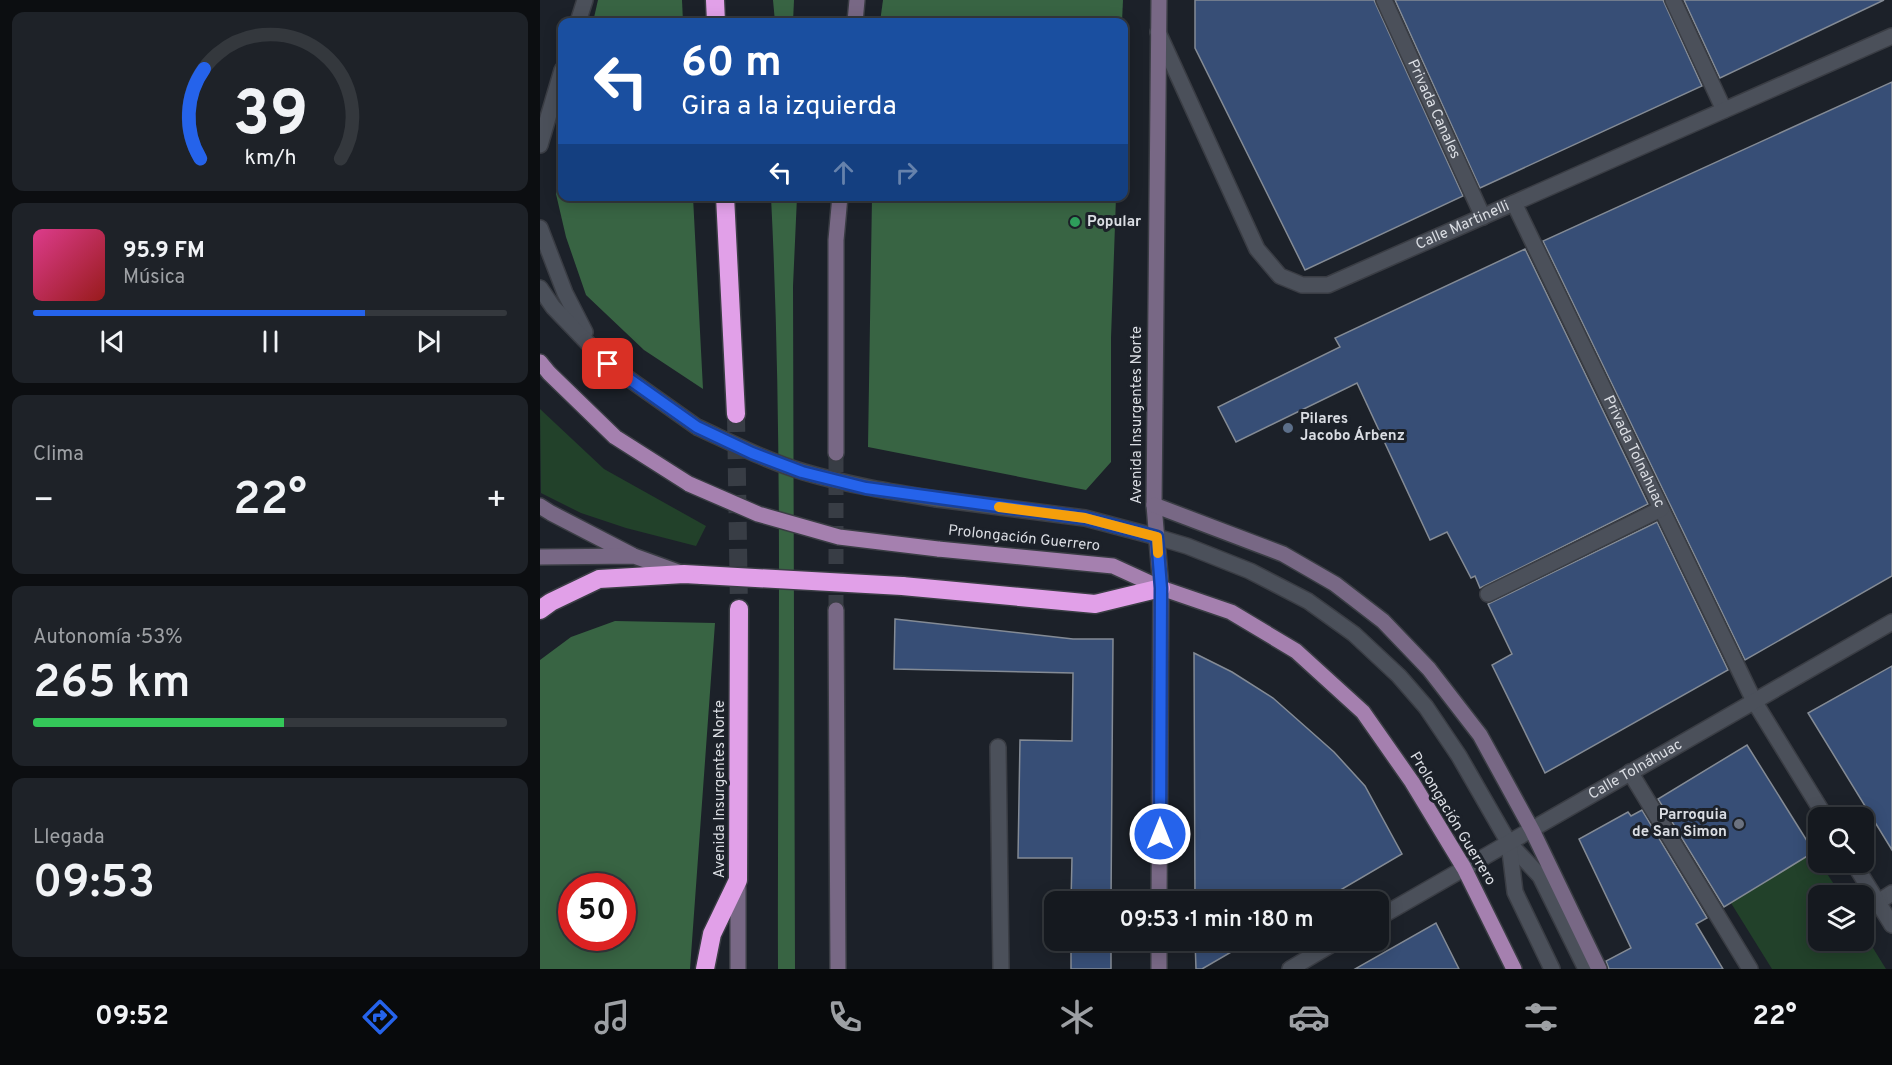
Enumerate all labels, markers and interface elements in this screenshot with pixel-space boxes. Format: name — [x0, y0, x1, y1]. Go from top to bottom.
text: 60 m — [681, 38, 782, 91]
icon: left — [582, 42, 660, 120]
street label: Privada Canales — [1403, 56, 1465, 162]
text: 39 — [232, 78, 308, 157]
text: Gira a la izquierda — [681, 90, 897, 124]
text: km/h — [244, 145, 296, 172]
icon: left — [764, 156, 797, 189]
icon: ahead — [827, 156, 860, 189]
icon: right — [890, 156, 923, 189]
street label: Calle Martinelli — [1413, 197, 1513, 255]
place label: Popular — [1087, 213, 1142, 232]
marker: Popular — [1068, 215, 1082, 229]
text: 95.9 FM — [123, 238, 205, 265]
text: Música — [123, 265, 185, 291]
icon: previous — [96, 325, 129, 358]
icon: pause — [254, 325, 287, 358]
icon: next — [412, 325, 445, 358]
street label: Avenida Insurgentes Norte — [1128, 326, 1147, 504]
pin — [582, 338, 633, 389]
icon: arrive — [591, 347, 624, 380]
street label: Privada Tolnahuac — [1599, 392, 1669, 511]
place label: Pilares Jacobo Árbenz — [1300, 410, 1405, 446]
marker: Pilares Jacobo Árbenz — [1281, 421, 1295, 435]
text: Clima — [33, 442, 84, 468]
text: 22° — [233, 473, 307, 530]
text: − — [33, 481, 54, 523]
text: + — [486, 481, 507, 523]
street label: Prolongación Guerrero — [947, 522, 1101, 556]
text: Autonomía · 53% — [33, 625, 183, 651]
text: 265 km — [33, 656, 190, 713]
street label: Avenida Insurgentes Norte — [711, 700, 730, 878]
street label: Calle Tolnáhuac — [1585, 735, 1686, 804]
street label: Prolongación Guerrero — [1405, 749, 1499, 889]
position arrow — [1128, 802, 1192, 866]
place label: Parroquia de San Simon — [1632, 806, 1727, 842]
map controls — [1808, 807, 1874, 951]
button: search — [1808, 807, 1874, 873]
marker: Parroquia de San Simon — [1732, 817, 1746, 831]
text: Llegada — [33, 825, 105, 851]
text: 09:53 — [33, 856, 155, 913]
speed limit sign: 50 — [558, 873, 636, 951]
button: layers — [1808, 885, 1874, 951]
text: 09:53 · 1 min · 180 m — [1120, 907, 1313, 934]
icon: directions — [359, 996, 401, 1038]
icon: music — [591, 996, 633, 1038]
icon: phone — [824, 996, 866, 1038]
icon: climate — [1056, 996, 1098, 1038]
icon: car — [1288, 996, 1330, 1038]
icon: filters — [1520, 996, 1562, 1038]
text: 09:52 — [95, 1000, 169, 1034]
text: 22° — [1753, 1000, 1797, 1034]

